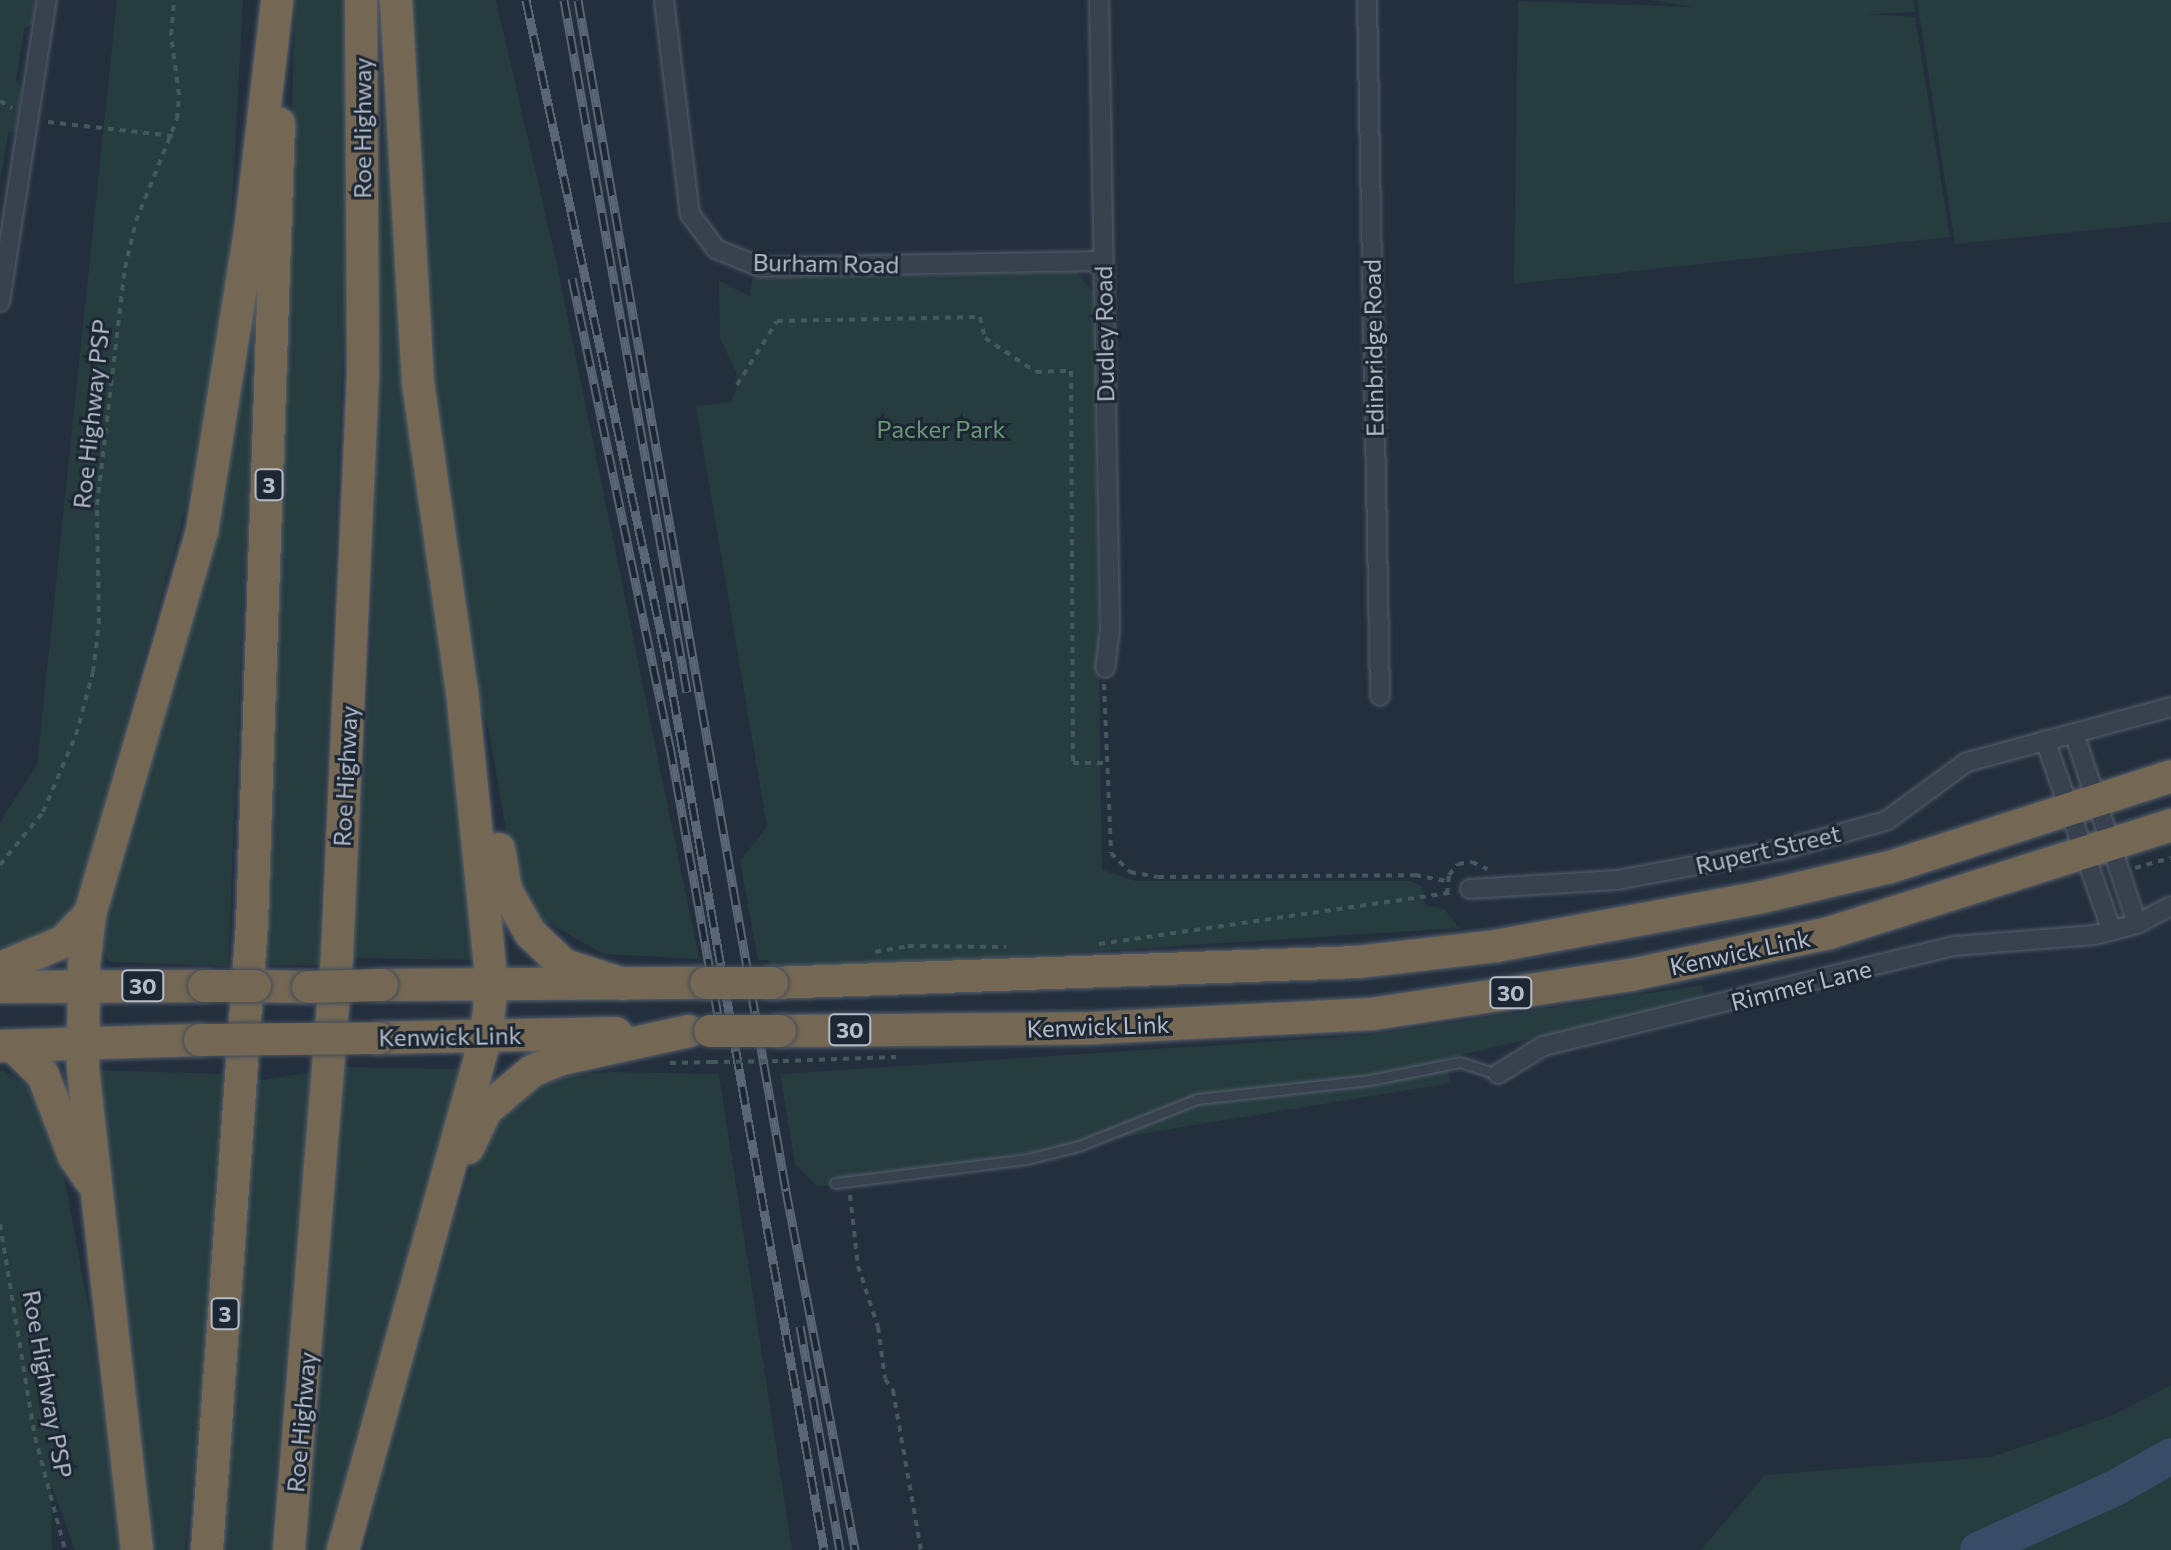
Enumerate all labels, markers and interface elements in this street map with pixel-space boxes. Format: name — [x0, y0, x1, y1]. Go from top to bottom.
street label: Roe Highway — [348, 57, 376, 199]
street label: Burham Road — [753, 247, 899, 279]
street label: Edinbridge Road — [1357, 259, 1389, 437]
street label: Dudley Road — [1088, 266, 1120, 402]
street label: Roe Highway PSP — [67, 318, 115, 510]
park label: Packer Park — [877, 415, 1005, 443]
road number: 3 — [253, 467, 285, 503]
street label: Roe Highway — [327, 705, 363, 847]
street label: Rupert Street — [1693, 818, 1843, 880]
street label: Kenwick Link — [1667, 923, 1813, 981]
street label: Rimmer Lane — [1728, 954, 1874, 1016]
road number: 30 — [121, 968, 165, 1004]
road number: 30 — [1489, 975, 1533, 1011]
street label: Kenwick Link — [1026, 1009, 1170, 1043]
road number: 30 — [828, 1012, 872, 1048]
street label: Kenwick Link — [378, 1020, 522, 1052]
street label: Roe Highway PSP — [17, 1288, 79, 1480]
road number: 3 — [209, 1296, 241, 1332]
street label: Roe Highway — [281, 1350, 321, 1494]

